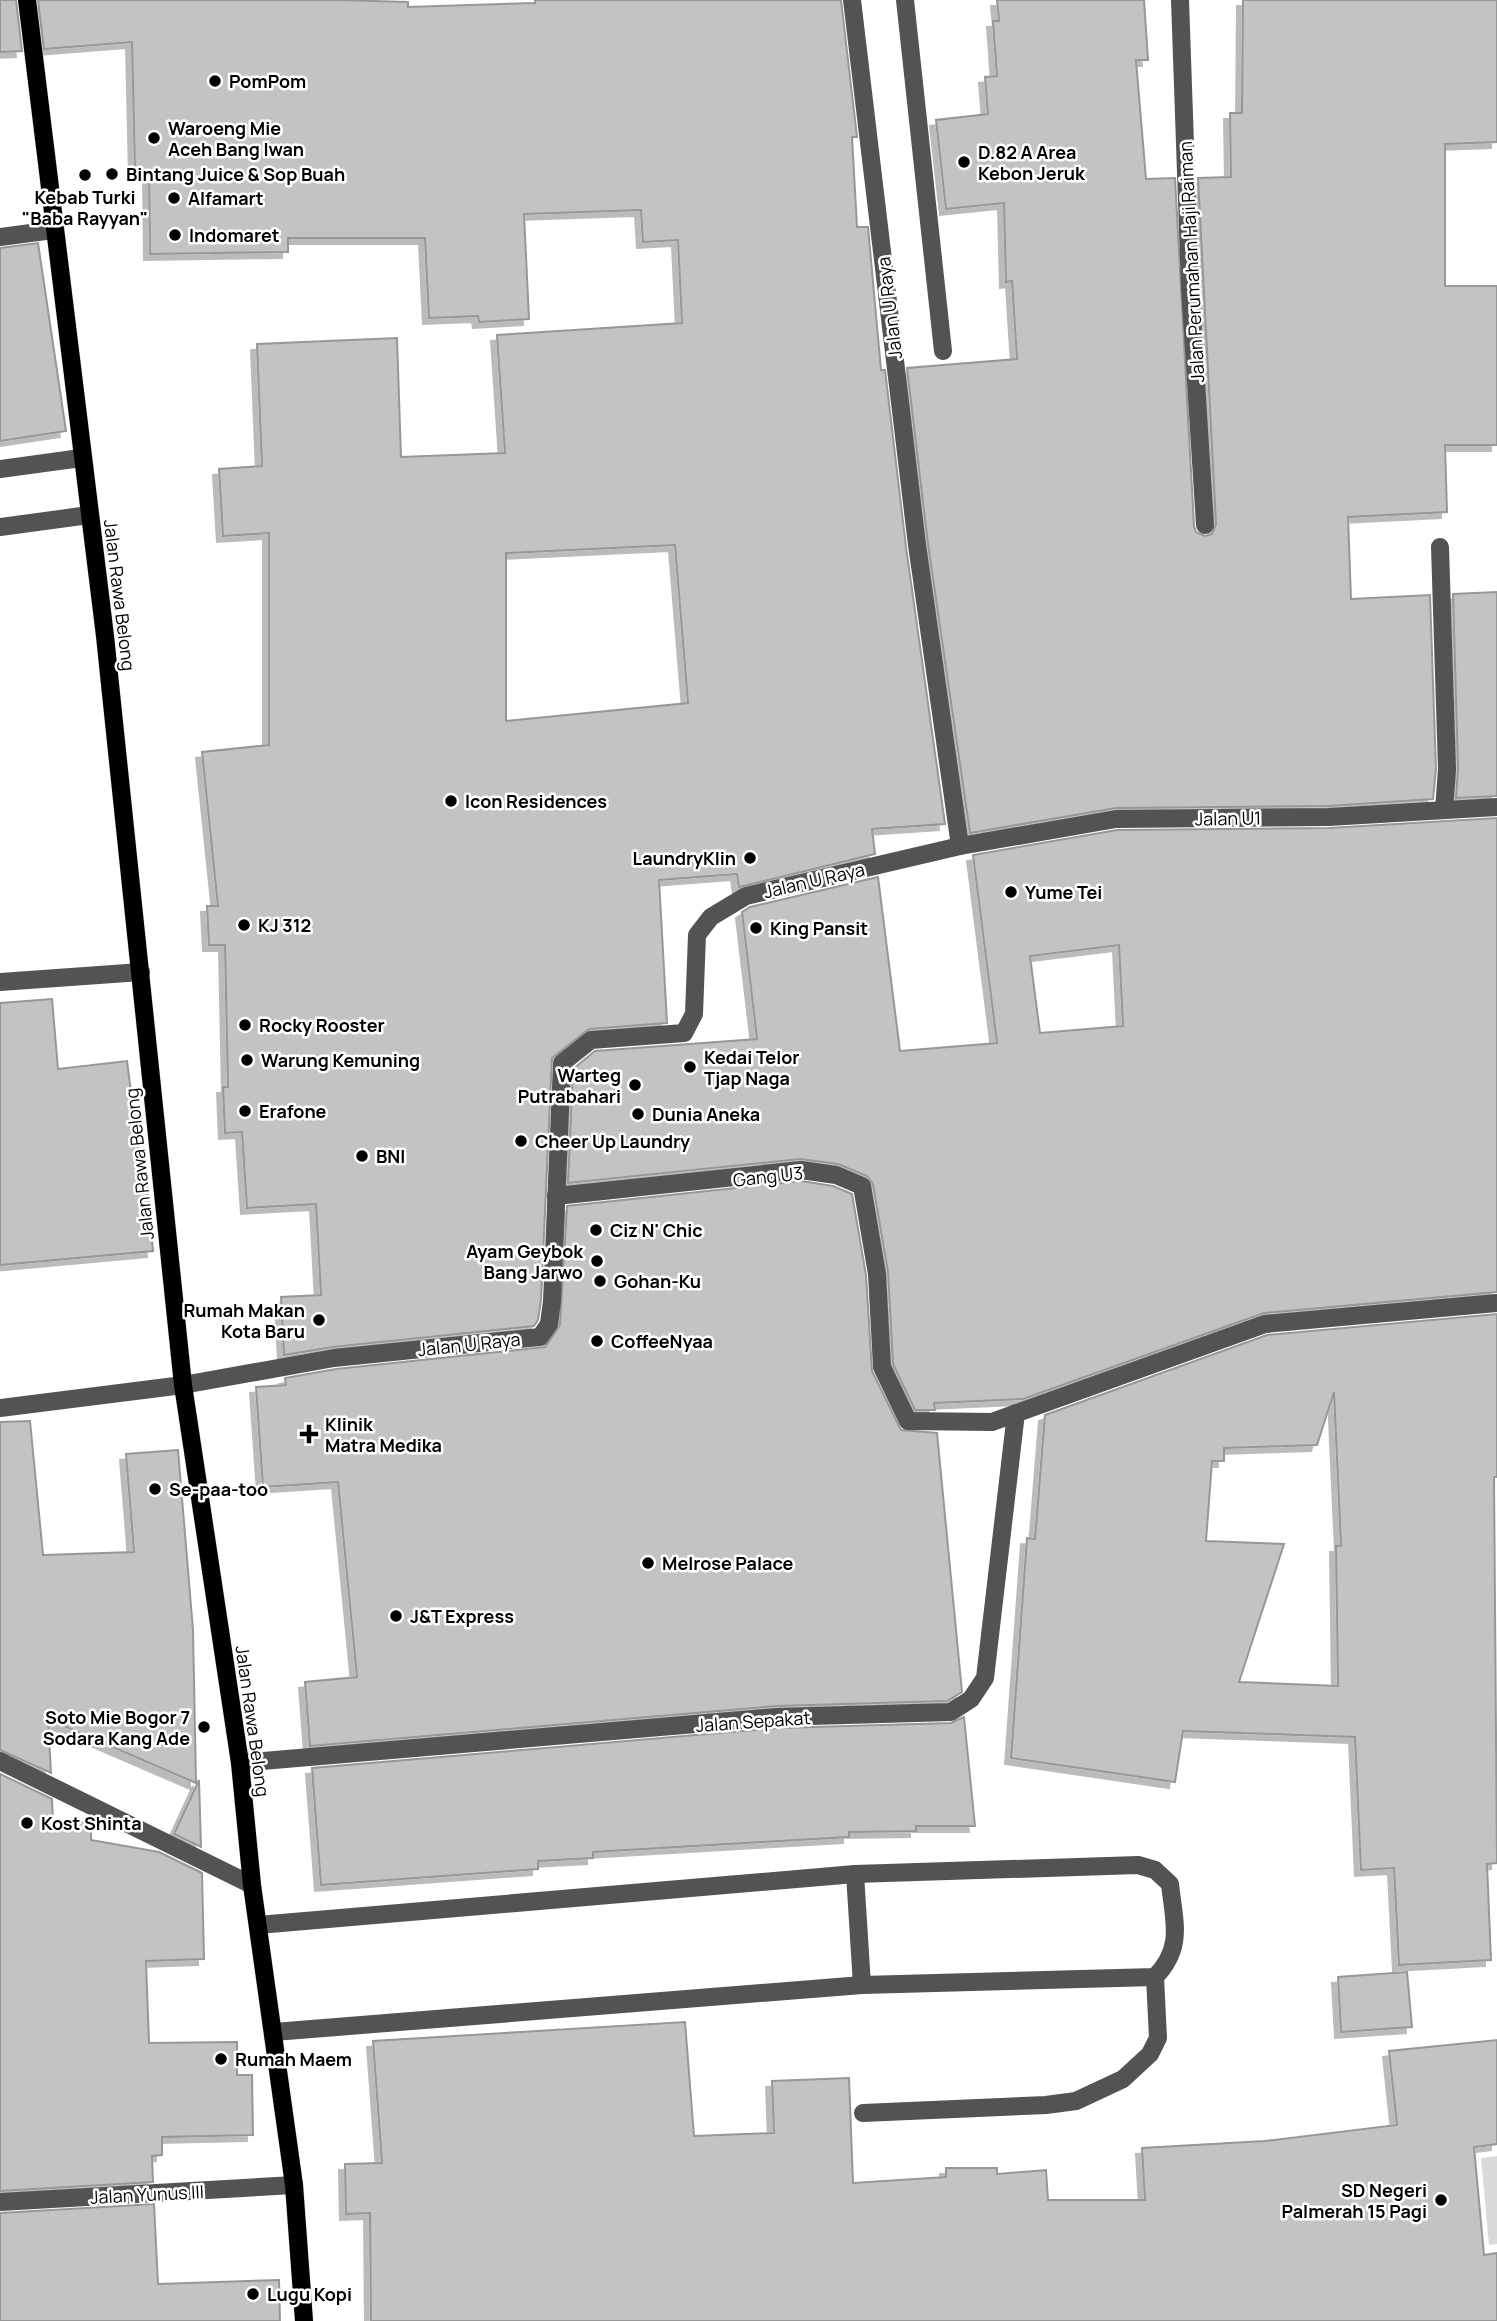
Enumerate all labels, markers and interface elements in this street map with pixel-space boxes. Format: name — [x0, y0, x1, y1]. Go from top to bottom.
place label: PomPom — [229, 69, 306, 93]
marker: PomPom — [207, 73, 223, 89]
place label: Waroeng Mie Aceh Bang Iwan — [168, 116, 304, 161]
marker: Waroeng Mie Aceh Bang Iwan — [146, 130, 162, 146]
place label: D.82 A Area Kebon Jeruk — [978, 140, 1086, 185]
street label: Jalan Perumahan Haji Raiman — [1173, 141, 1209, 383]
marker: D.82 A Area Kebon Jeruk — [956, 154, 972, 170]
place label: Bintang Juice & Sop Buah — [126, 162, 345, 186]
marker: Bintang Juice & Sop Buah — [104, 166, 120, 182]
marker: Kebab Turki "Baba Rayyan" — [77, 167, 93, 183]
place label: Kebab Turki "Baba Rayyan" — [22, 185, 148, 230]
place label: Alfamart — [188, 186, 264, 210]
marker: Alfamart — [166, 190, 182, 206]
place label: Indomaret — [189, 223, 280, 247]
marker: Indomaret — [167, 227, 183, 243]
street label: Jalan U Raya — [871, 255, 907, 361]
street label: Jalan Rawa Belong — [99, 518, 141, 672]
place label: Icon Residences — [465, 789, 607, 813]
marker: Icon Residences — [443, 793, 459, 809]
street label: Jalan U1 — [1195, 805, 1261, 831]
place label: LaundryKlin — [633, 846, 736, 870]
marker: LaundryKlin — [742, 850, 758, 866]
street label: Jalan U Raya — [761, 857, 867, 903]
place label: Yume Tei — [1025, 880, 1102, 904]
marker: Yume Tei — [1003, 884, 1019, 900]
place label: KJ 312 — [258, 913, 311, 937]
place label: King Pansit — [770, 916, 868, 940]
marker: KJ 312 — [236, 917, 252, 933]
marker: King Pansit — [748, 920, 764, 936]
place label: Rocky Rooster — [259, 1013, 385, 1037]
marker: Rocky Rooster — [237, 1017, 253, 1033]
place label: Kedai Telor Tjap Naga — [704, 1045, 800, 1090]
place label: Warung Kemuning — [261, 1048, 420, 1072]
marker: Warung Kemuning — [239, 1052, 255, 1068]
marker: Kedai Telor Tjap Naga — [682, 1059, 698, 1075]
place label: Warteg Putrabahari — [518, 1063, 621, 1108]
marker: Warteg Putrabahari — [627, 1077, 643, 1093]
street label: Jalan Rawa Belong — [119, 1087, 159, 1241]
place label: Erafone — [259, 1099, 327, 1123]
place label: Dunia Aneka — [652, 1102, 760, 1126]
marker: Erafone — [237, 1103, 253, 1119]
marker: Dunia Aneka — [630, 1106, 646, 1122]
place label: Cheer Up Laundry — [535, 1129, 690, 1153]
marker: Cheer Up Laundry — [513, 1133, 529, 1149]
place label: BNI — [376, 1144, 405, 1168]
marker: BNI — [354, 1148, 370, 1164]
street label: Gang U3 — [732, 1160, 804, 1192]
place label: Ciz N' Chic — [610, 1218, 703, 1242]
marker: Ciz N' Chic — [588, 1222, 604, 1238]
place label: Ayam Geybok Bang Jarwo — [466, 1239, 584, 1284]
marker: Ayam Geybok Bang Jarwo — [589, 1253, 605, 1269]
place label: Gohan-Ku — [614, 1269, 701, 1293]
marker: Gohan-Ku — [592, 1273, 608, 1289]
place label: Rumah Makan Kota Baru — [183, 1298, 305, 1343]
marker: Rumah Makan Kota Baru — [311, 1312, 327, 1328]
street label: Jalan U Raya — [417, 1327, 521, 1361]
place label: CoffeeNyaa — [611, 1329, 713, 1353]
marker: CoffeeNyaa — [589, 1333, 605, 1349]
place label: Klinik Matra Medika — [325, 1412, 442, 1457]
marker: Klinik Matra Medika — [299, 1424, 319, 1444]
place label: Se-paa-too — [169, 1477, 268, 1501]
marker: Se-paa-too — [147, 1481, 163, 1497]
place label: Melrose Palace — [662, 1551, 793, 1575]
marker: Melrose Palace — [640, 1555, 656, 1571]
place label: J&T Express — [410, 1604, 514, 1628]
marker: J&T Express — [388, 1608, 404, 1624]
street label: Jalan Rawa Belong — [231, 1644, 275, 1798]
place label: Soto Mie Bogor 7 Sodara Kang Ade — [43, 1705, 190, 1750]
street label: Jalan Sepakat — [695, 1705, 811, 1737]
marker: Soto Mie Bogor 7 Sodara Kang Ade — [196, 1719, 212, 1735]
place label: Kost Shinta — [41, 1811, 142, 1835]
marker: Kost Shinta — [19, 1815, 35, 1831]
place label: Rumah Maem — [235, 2047, 352, 2071]
marker: Rumah Maem — [213, 2051, 229, 2067]
place label: SD Negeri Palmerah 15 Pagi — [1281, 2178, 1427, 2223]
street label: Jalan Yunus III — [90, 2179, 204, 2209]
marker: SD Negeri Palmerah 15 Pagi — [1433, 2192, 1449, 2208]
place label: Lugu Kopi — [267, 2282, 352, 2306]
marker: Lugu Kopi — [245, 2286, 261, 2302]

